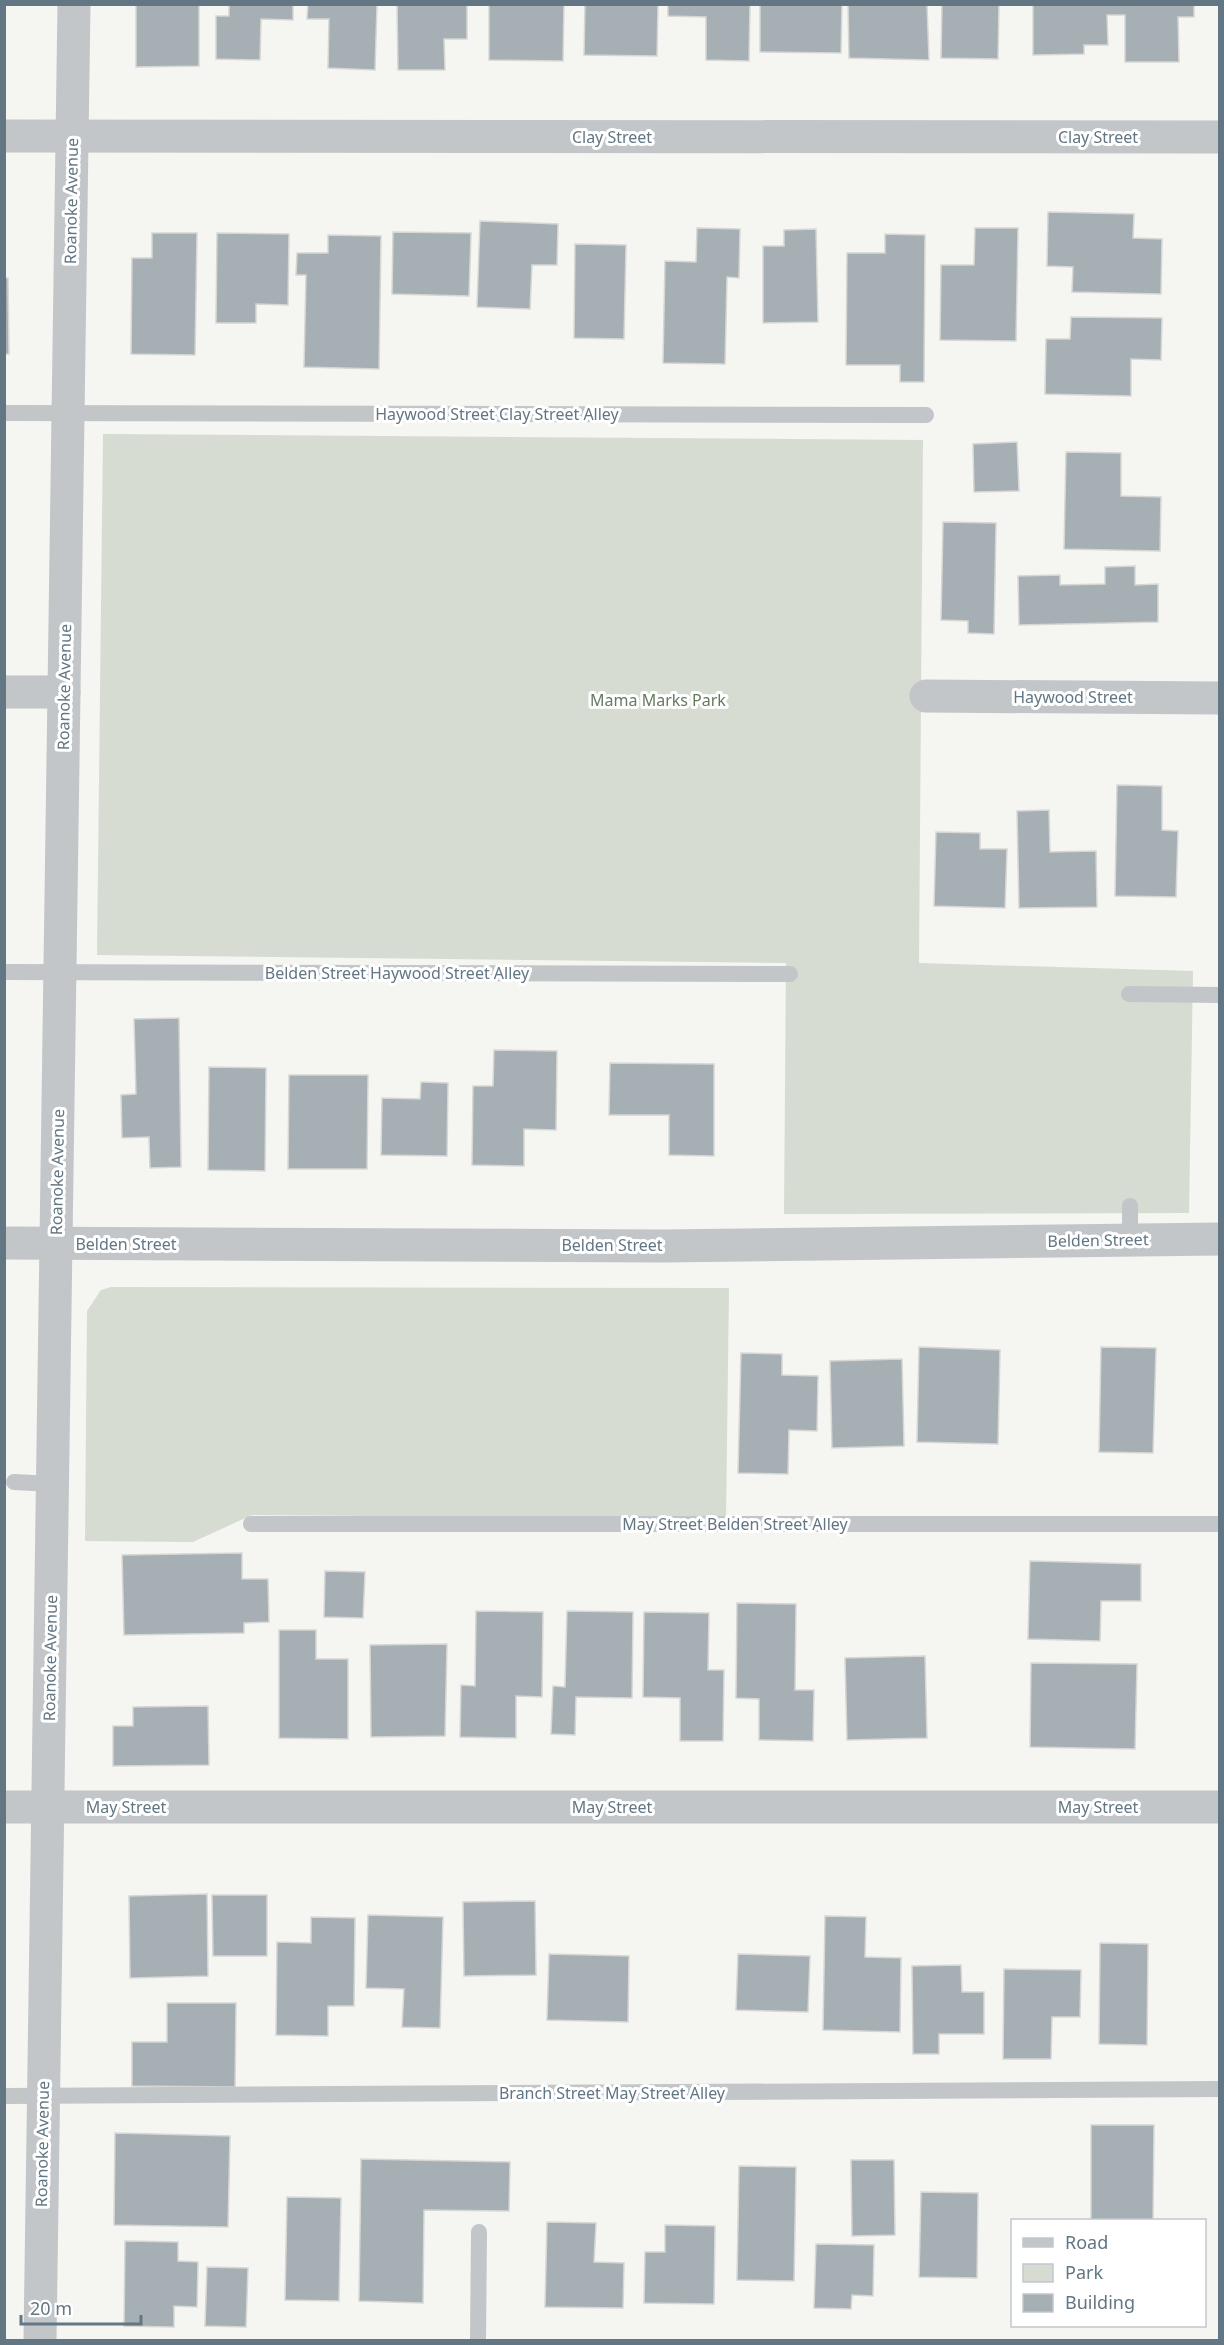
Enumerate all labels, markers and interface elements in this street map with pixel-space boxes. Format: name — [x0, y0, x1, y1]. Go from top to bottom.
street label: Clay Street — [572, 126, 652, 148]
street label: Clay Street — [1058, 126, 1138, 148]
street label: Roanoke Avenue — [59, 138, 83, 264]
street label: Haywood Street Clay Street Alley — [375, 403, 620, 425]
street label: Roanoke Avenue — [52, 624, 76, 750]
street label: Haywood Street — [1013, 686, 1133, 708]
park label: Mama Marks Park — [590, 689, 726, 711]
street label: Belden Street Haywood Street Alley — [265, 962, 530, 984]
street label: Roanoke Avenue — [45, 1109, 69, 1235]
street label: Belden Street — [1047, 1228, 1149, 1252]
street label: Belden Street — [75, 1233, 177, 1255]
street label: Belden Street — [561, 1234, 663, 1256]
street label: May Street Belden Street Alley — [622, 1513, 848, 1535]
street label: Roanoke Avenue — [38, 1595, 62, 1721]
street label: May Street — [86, 1796, 166, 1818]
street label: May Street — [572, 1796, 652, 1818]
street label: May Street — [1058, 1796, 1138, 1818]
street label: Roanoke Avenue — [30, 2081, 54, 2207]
street label: Branch Street May Street Alley — [499, 2082, 726, 2104]
legend — [1011, 2219, 1206, 2327]
text: Road — [1065, 2230, 1108, 2254]
text: Park — [1065, 2260, 1103, 2284]
scale bar — [21, 2288, 141, 2326]
text: Building — [1065, 2290, 1135, 2314]
text: 20 m — [30, 2296, 72, 2320]

